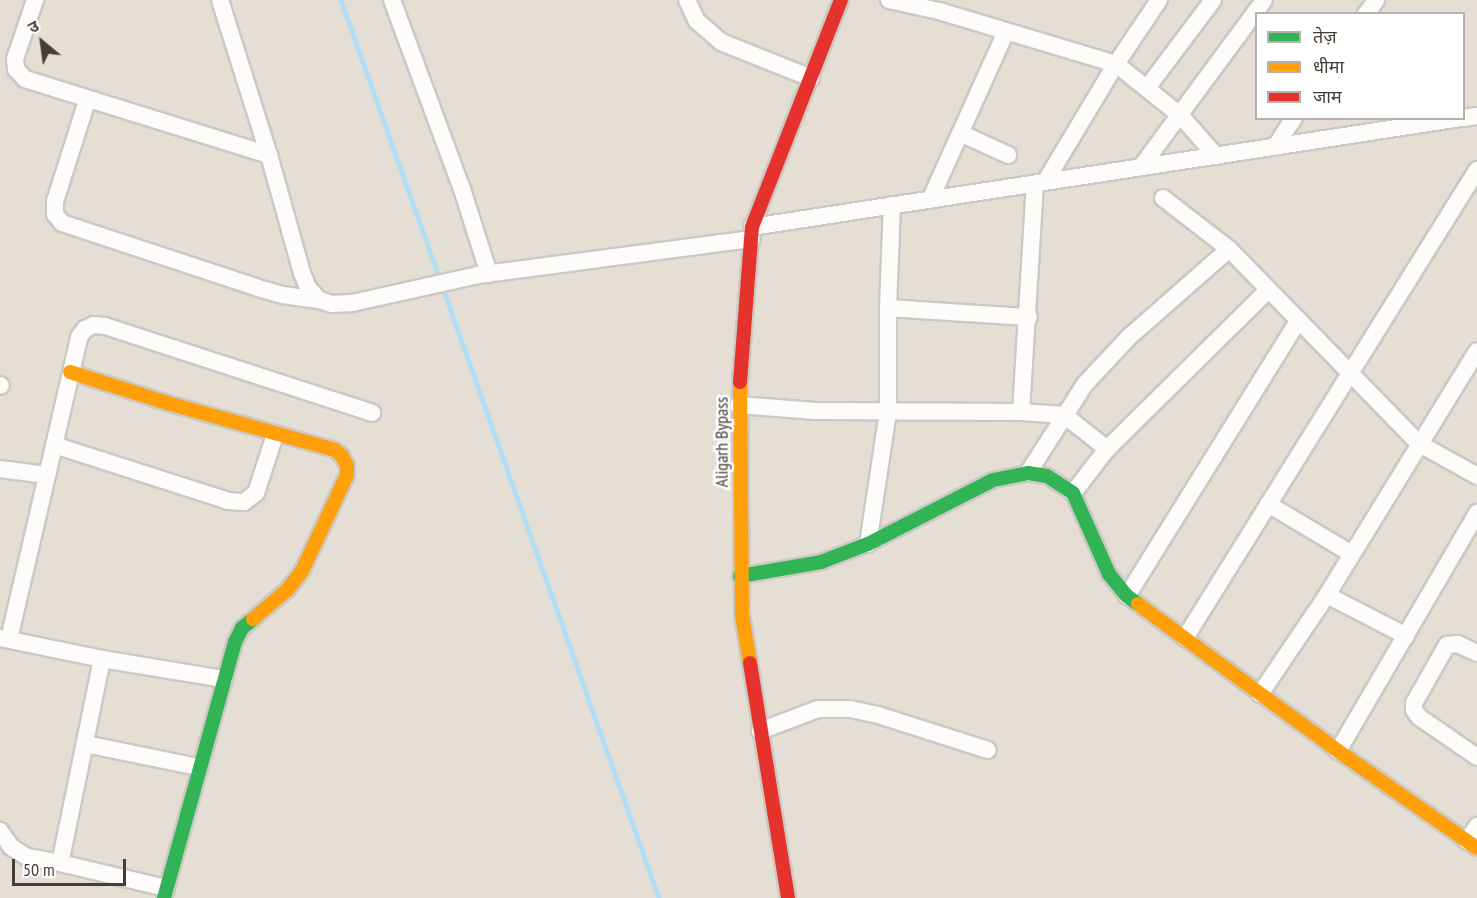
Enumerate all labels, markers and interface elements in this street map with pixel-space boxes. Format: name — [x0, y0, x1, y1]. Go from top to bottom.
north arrow — [12, 12, 72, 72]
legend — [1255, 12, 1465, 120]
text: उ — [24, 15, 42, 37]
text: तेज़ — [1313, 25, 1337, 48]
text: धीमा — [1313, 55, 1344, 78]
text: जाम — [1313, 85, 1342, 108]
street label: Aligarh Bypass — [711, 397, 733, 487]
scale bar — [15, 847, 129, 885]
text: 50 m — [23, 858, 55, 881]

